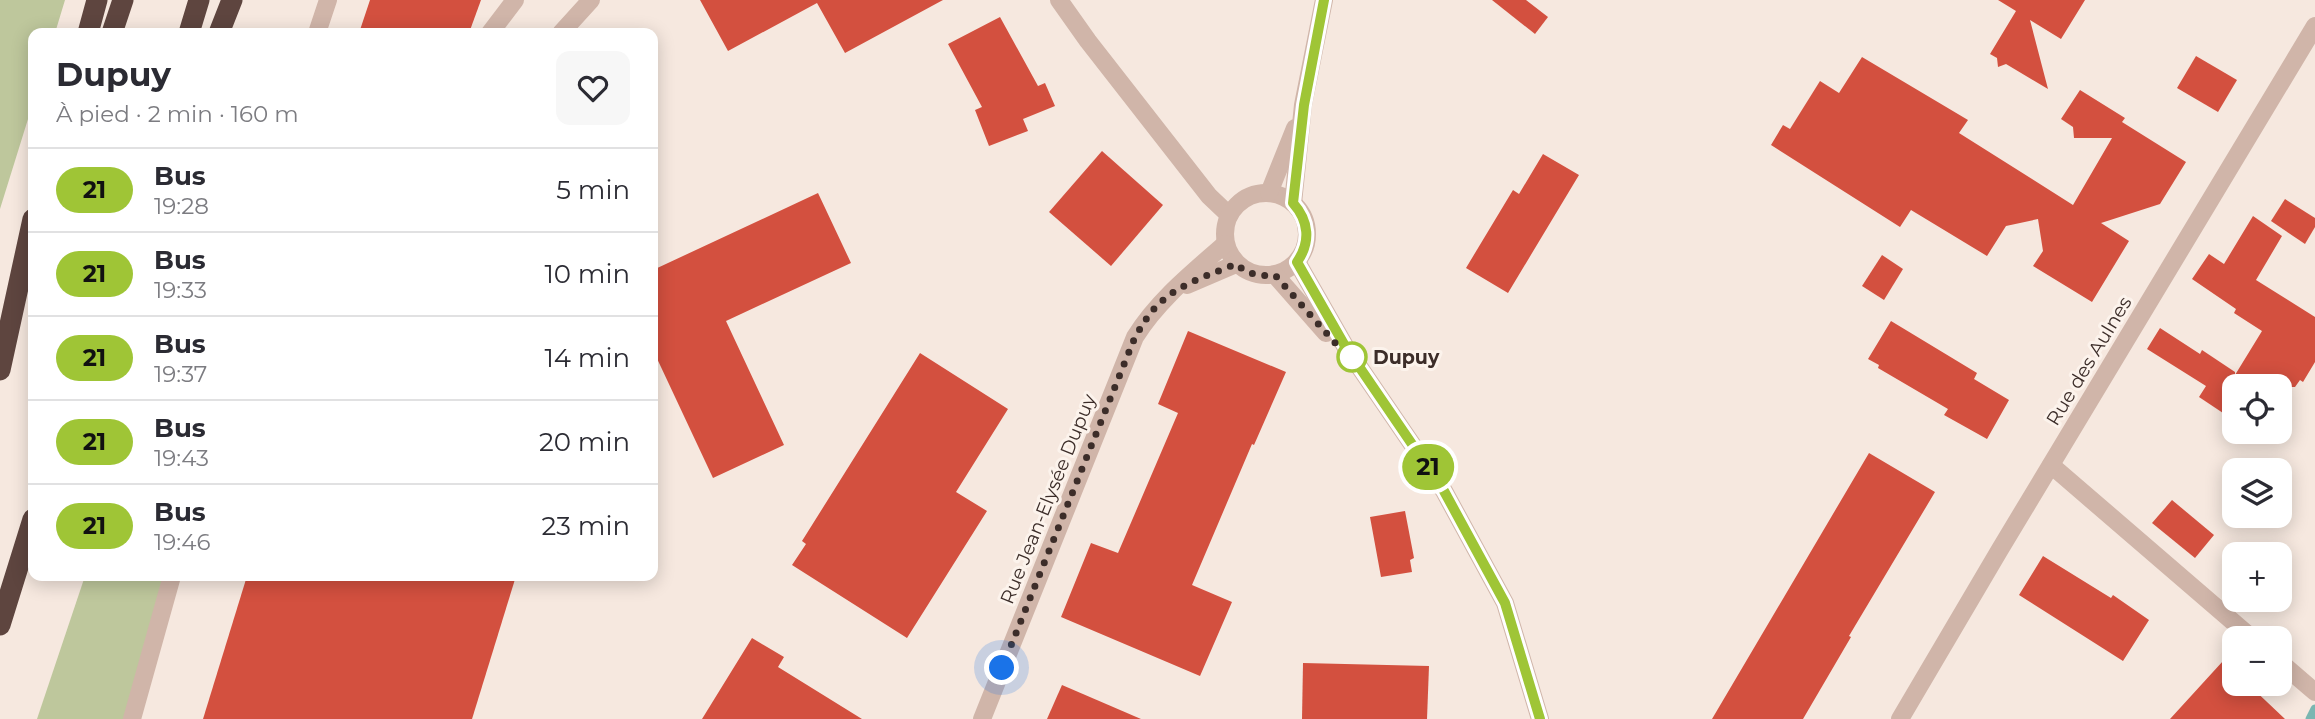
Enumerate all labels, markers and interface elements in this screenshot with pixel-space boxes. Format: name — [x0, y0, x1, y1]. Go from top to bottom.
button: heart — [556, 51, 630, 125]
text: Dupuy — [56, 54, 171, 94]
text: À pied · 2 min · 160 m — [56, 100, 299, 128]
text: Bus — [154, 160, 206, 192]
text: 5 min — [556, 174, 630, 206]
text: 21 — [83, 175, 106, 204]
text: 19:28 — [154, 192, 209, 220]
text: Bus — [154, 244, 206, 276]
text: 10 min — [544, 258, 630, 290]
text: 21 — [83, 259, 106, 288]
text: 19:33 — [154, 276, 207, 304]
street label: Rue des Aulnes — [2041, 292, 2137, 430]
text: Bus — [154, 328, 206, 360]
text: 14 min — [544, 342, 630, 374]
marker: Dupuy — [1337, 342, 1367, 372]
text: 21 — [83, 343, 106, 372]
place label: Dupuy — [1373, 346, 1440, 369]
text: 19:37 — [154, 360, 207, 388]
map controls — [2222, 374, 2292, 696]
button: locate — [2222, 374, 2292, 444]
street label: Rue Jean-Elysée Dupuy — [995, 390, 1101, 607]
text: Bus — [154, 412, 206, 444]
text: 20 min — [539, 426, 630, 458]
text: 21 — [83, 427, 106, 456]
text: 19:43 — [154, 444, 209, 472]
line badge: 21 — [1396, 444, 1460, 490]
text: 21 — [1416, 452, 1440, 481]
button: layers — [2222, 458, 2292, 528]
text: Bus — [154, 496, 206, 528]
text: 23 min — [542, 510, 630, 542]
text: 21 — [83, 511, 106, 540]
text: 19:46 — [154, 528, 210, 556]
button: + — [2222, 542, 2292, 612]
button: − — [2222, 626, 2292, 696]
your location — [984, 650, 1019, 685]

